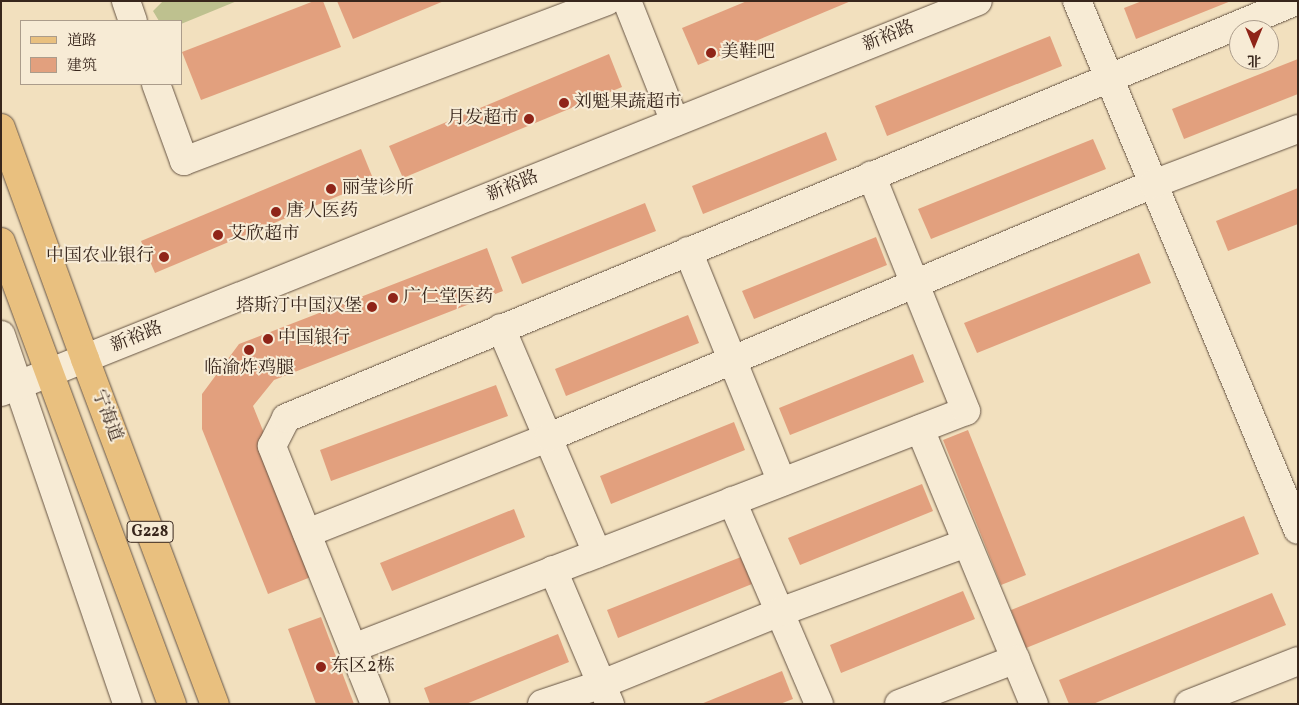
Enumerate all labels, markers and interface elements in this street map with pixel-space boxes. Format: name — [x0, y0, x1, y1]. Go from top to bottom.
street label: 新裕路 — [860, 17, 918, 57]
legend — [20, 20, 182, 85]
north arrow — [1229, 20, 1279, 70]
text: 道路 — [67, 31, 97, 52]
place label: 美鞋吧 — [721, 42, 775, 64]
marker: 美鞋吧 — [705, 47, 717, 59]
text: 北 — [1247, 50, 1261, 69]
text: 建筑 — [67, 56, 97, 77]
place label: 刘魁果蔬超市 — [574, 92, 682, 114]
marker: 刘魁果蔬超市 — [558, 97, 570, 109]
place label: 月发超市 — [447, 108, 519, 130]
marker: 月发超市 — [523, 113, 535, 125]
street label: 新裕路 — [484, 167, 542, 207]
place label: 丽莹诊所 — [342, 178, 414, 200]
marker: 丽莹诊所 — [324, 182, 338, 196]
place label: 唐人医药 — [286, 201, 358, 223]
marker: 唐人医药 — [270, 206, 282, 218]
place label: 艾欣超市 — [228, 224, 300, 246]
marker: 艾欣超市 — [212, 229, 224, 241]
place label: 中国农业银行 — [46, 246, 154, 268]
marker: 中国农业银行 — [158, 251, 170, 263]
place label: 广仁堂医药 — [403, 287, 493, 309]
marker: 广仁堂医药 — [387, 292, 399, 304]
place label: 塔斯汀中国汉堡 — [236, 296, 362, 318]
marker: 塔斯汀中国汉堡 — [366, 301, 378, 313]
street label: 新裕路 — [108, 318, 166, 358]
place label: 中国银行 — [278, 328, 350, 350]
marker: 中国银行 — [262, 333, 274, 345]
marker: 临渝炸鸡腿 — [243, 344, 255, 356]
place label: 临渝炸鸡腿 — [204, 358, 294, 380]
street label: 宁海道 — [86, 387, 126, 445]
road number: G228 — [126, 518, 174, 546]
place label: 东区2栋 — [331, 656, 395, 678]
marker: 东区2栋 — [315, 661, 327, 673]

